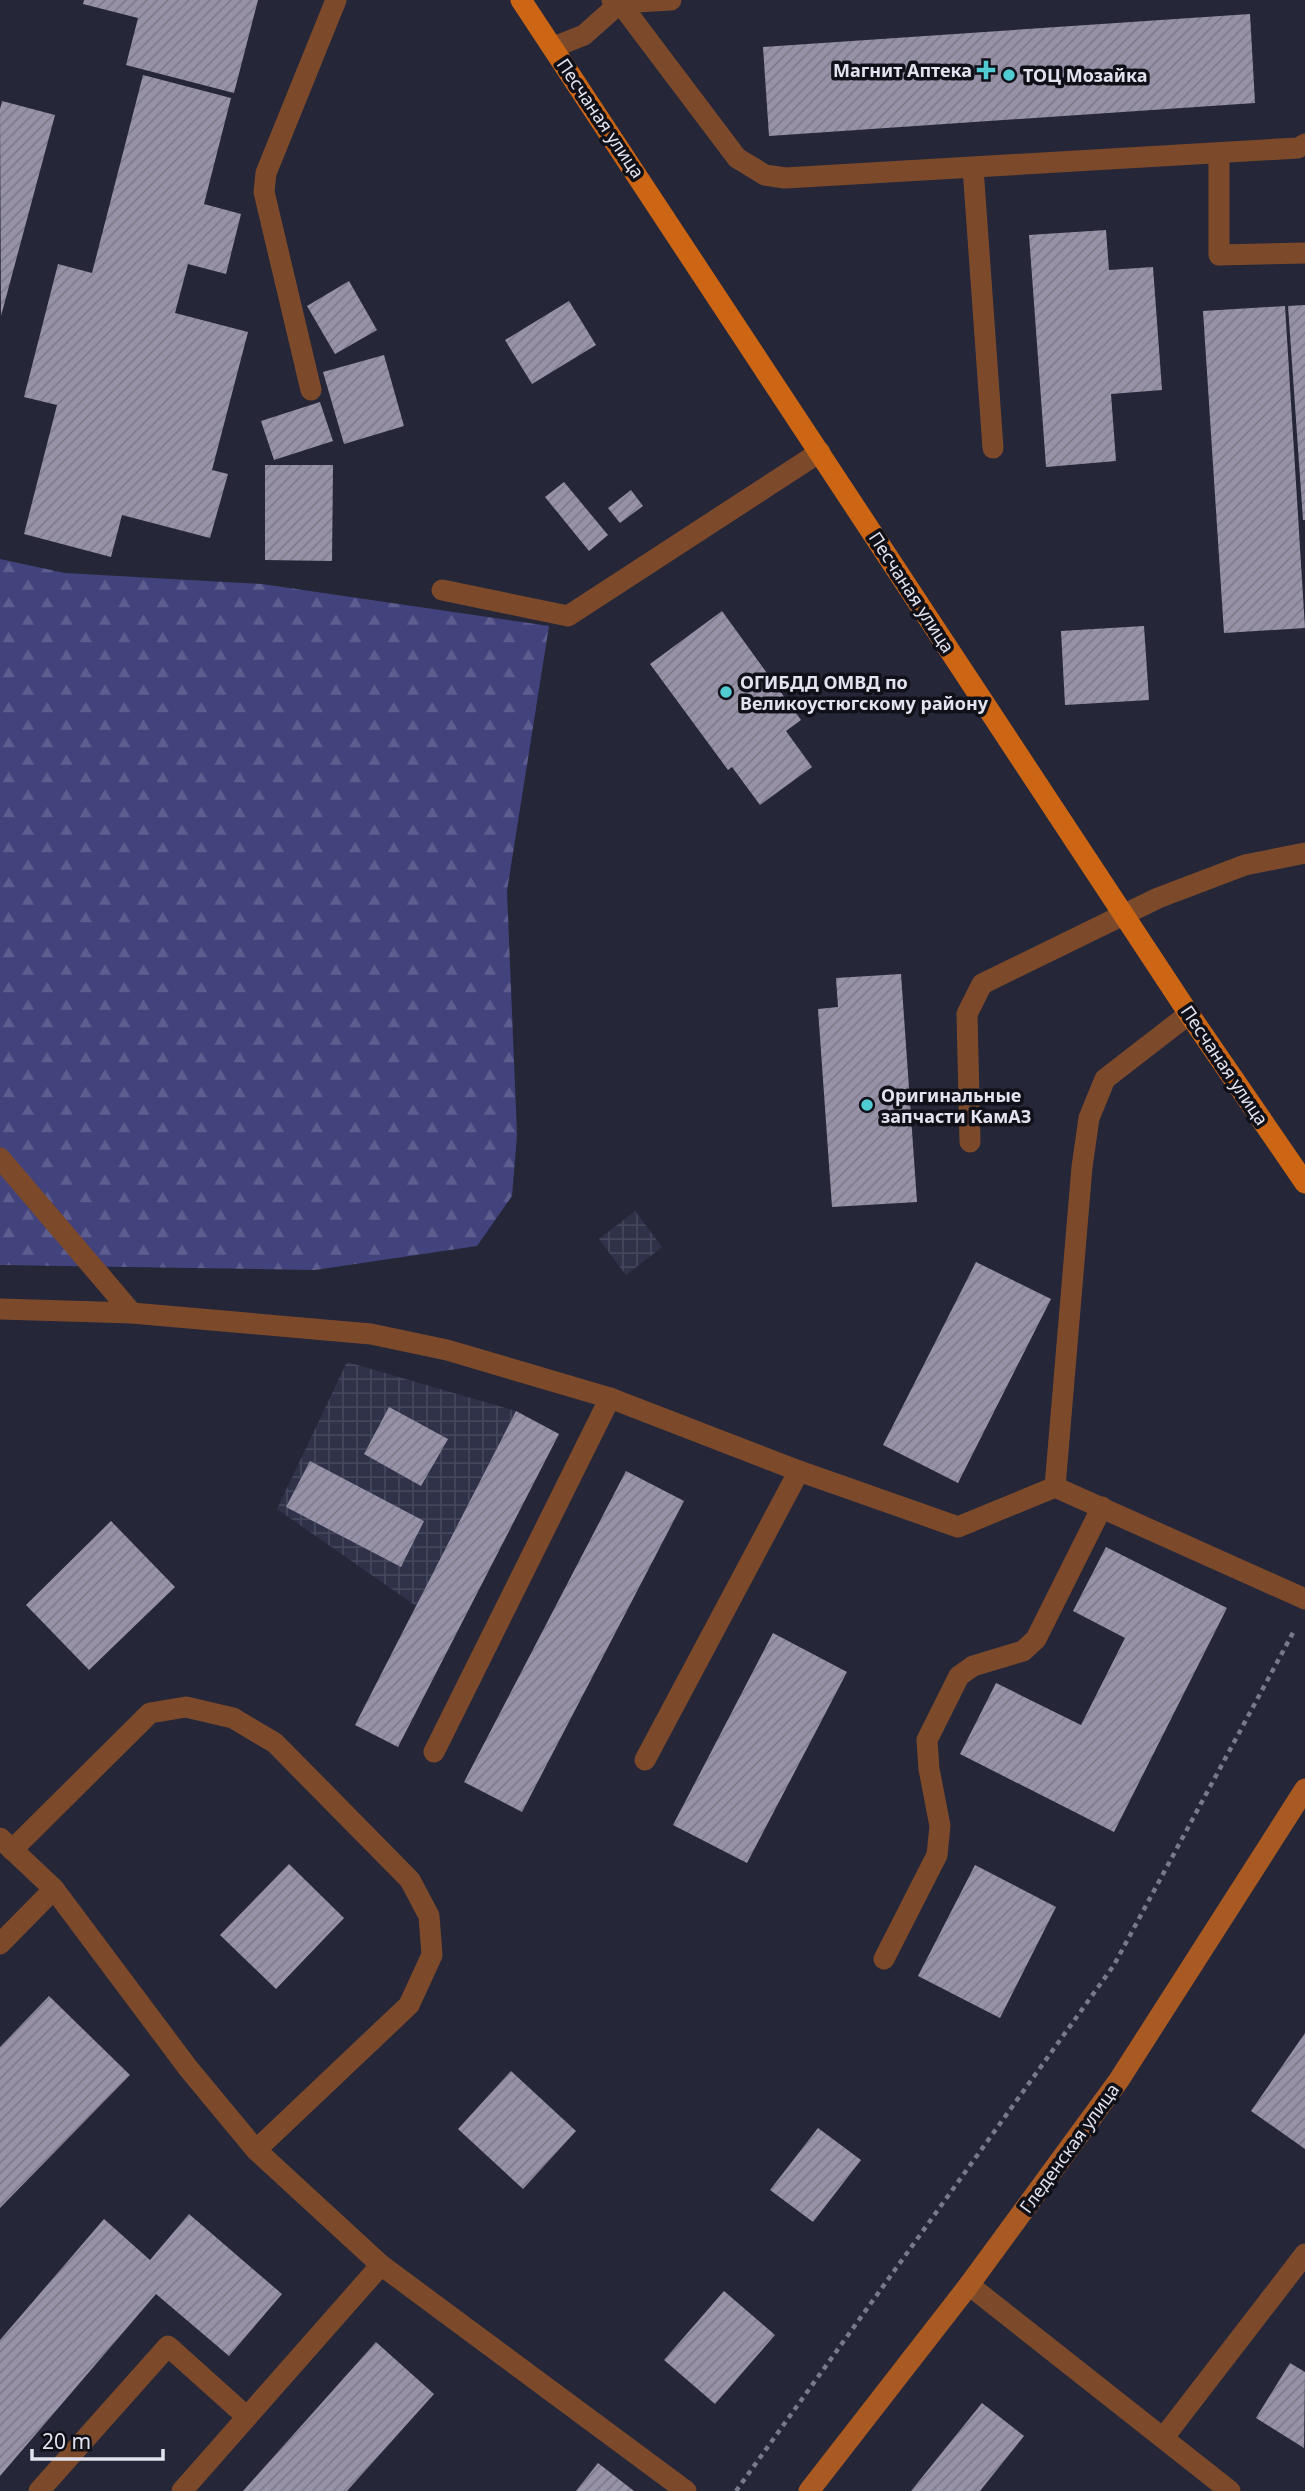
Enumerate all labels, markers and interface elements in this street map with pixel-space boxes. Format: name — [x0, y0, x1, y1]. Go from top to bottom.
street label: Песчаная улица — [552, 53, 650, 183]
place label: Магнит Аптека — [833, 58, 972, 82]
marker: Магнит Аптека — [978, 62, 994, 78]
place label: ТОЦ Мозайка — [1023, 63, 1147, 87]
marker: ТОЦ Мозайка — [1001, 67, 1017, 83]
street label: Песчаная улица — [864, 527, 960, 657]
place label: ОГИБДД ОМВД по Великоустюгскому району — [740, 670, 989, 715]
marker: ОГИБДД ОМВД по Великоустюгскому району — [718, 684, 734, 700]
street label: Песчаная улица — [1176, 1000, 1274, 1130]
place label: Оригинальные запчасти КамАЗ — [881, 1083, 1031, 1128]
marker: Оригинальные запчасти КамАЗ — [859, 1097, 875, 1113]
street label: Гледенская улица — [1014, 2078, 1124, 2218]
scale bar — [32, 2418, 163, 2462]
text: 20 m — [42, 2427, 91, 2455]

